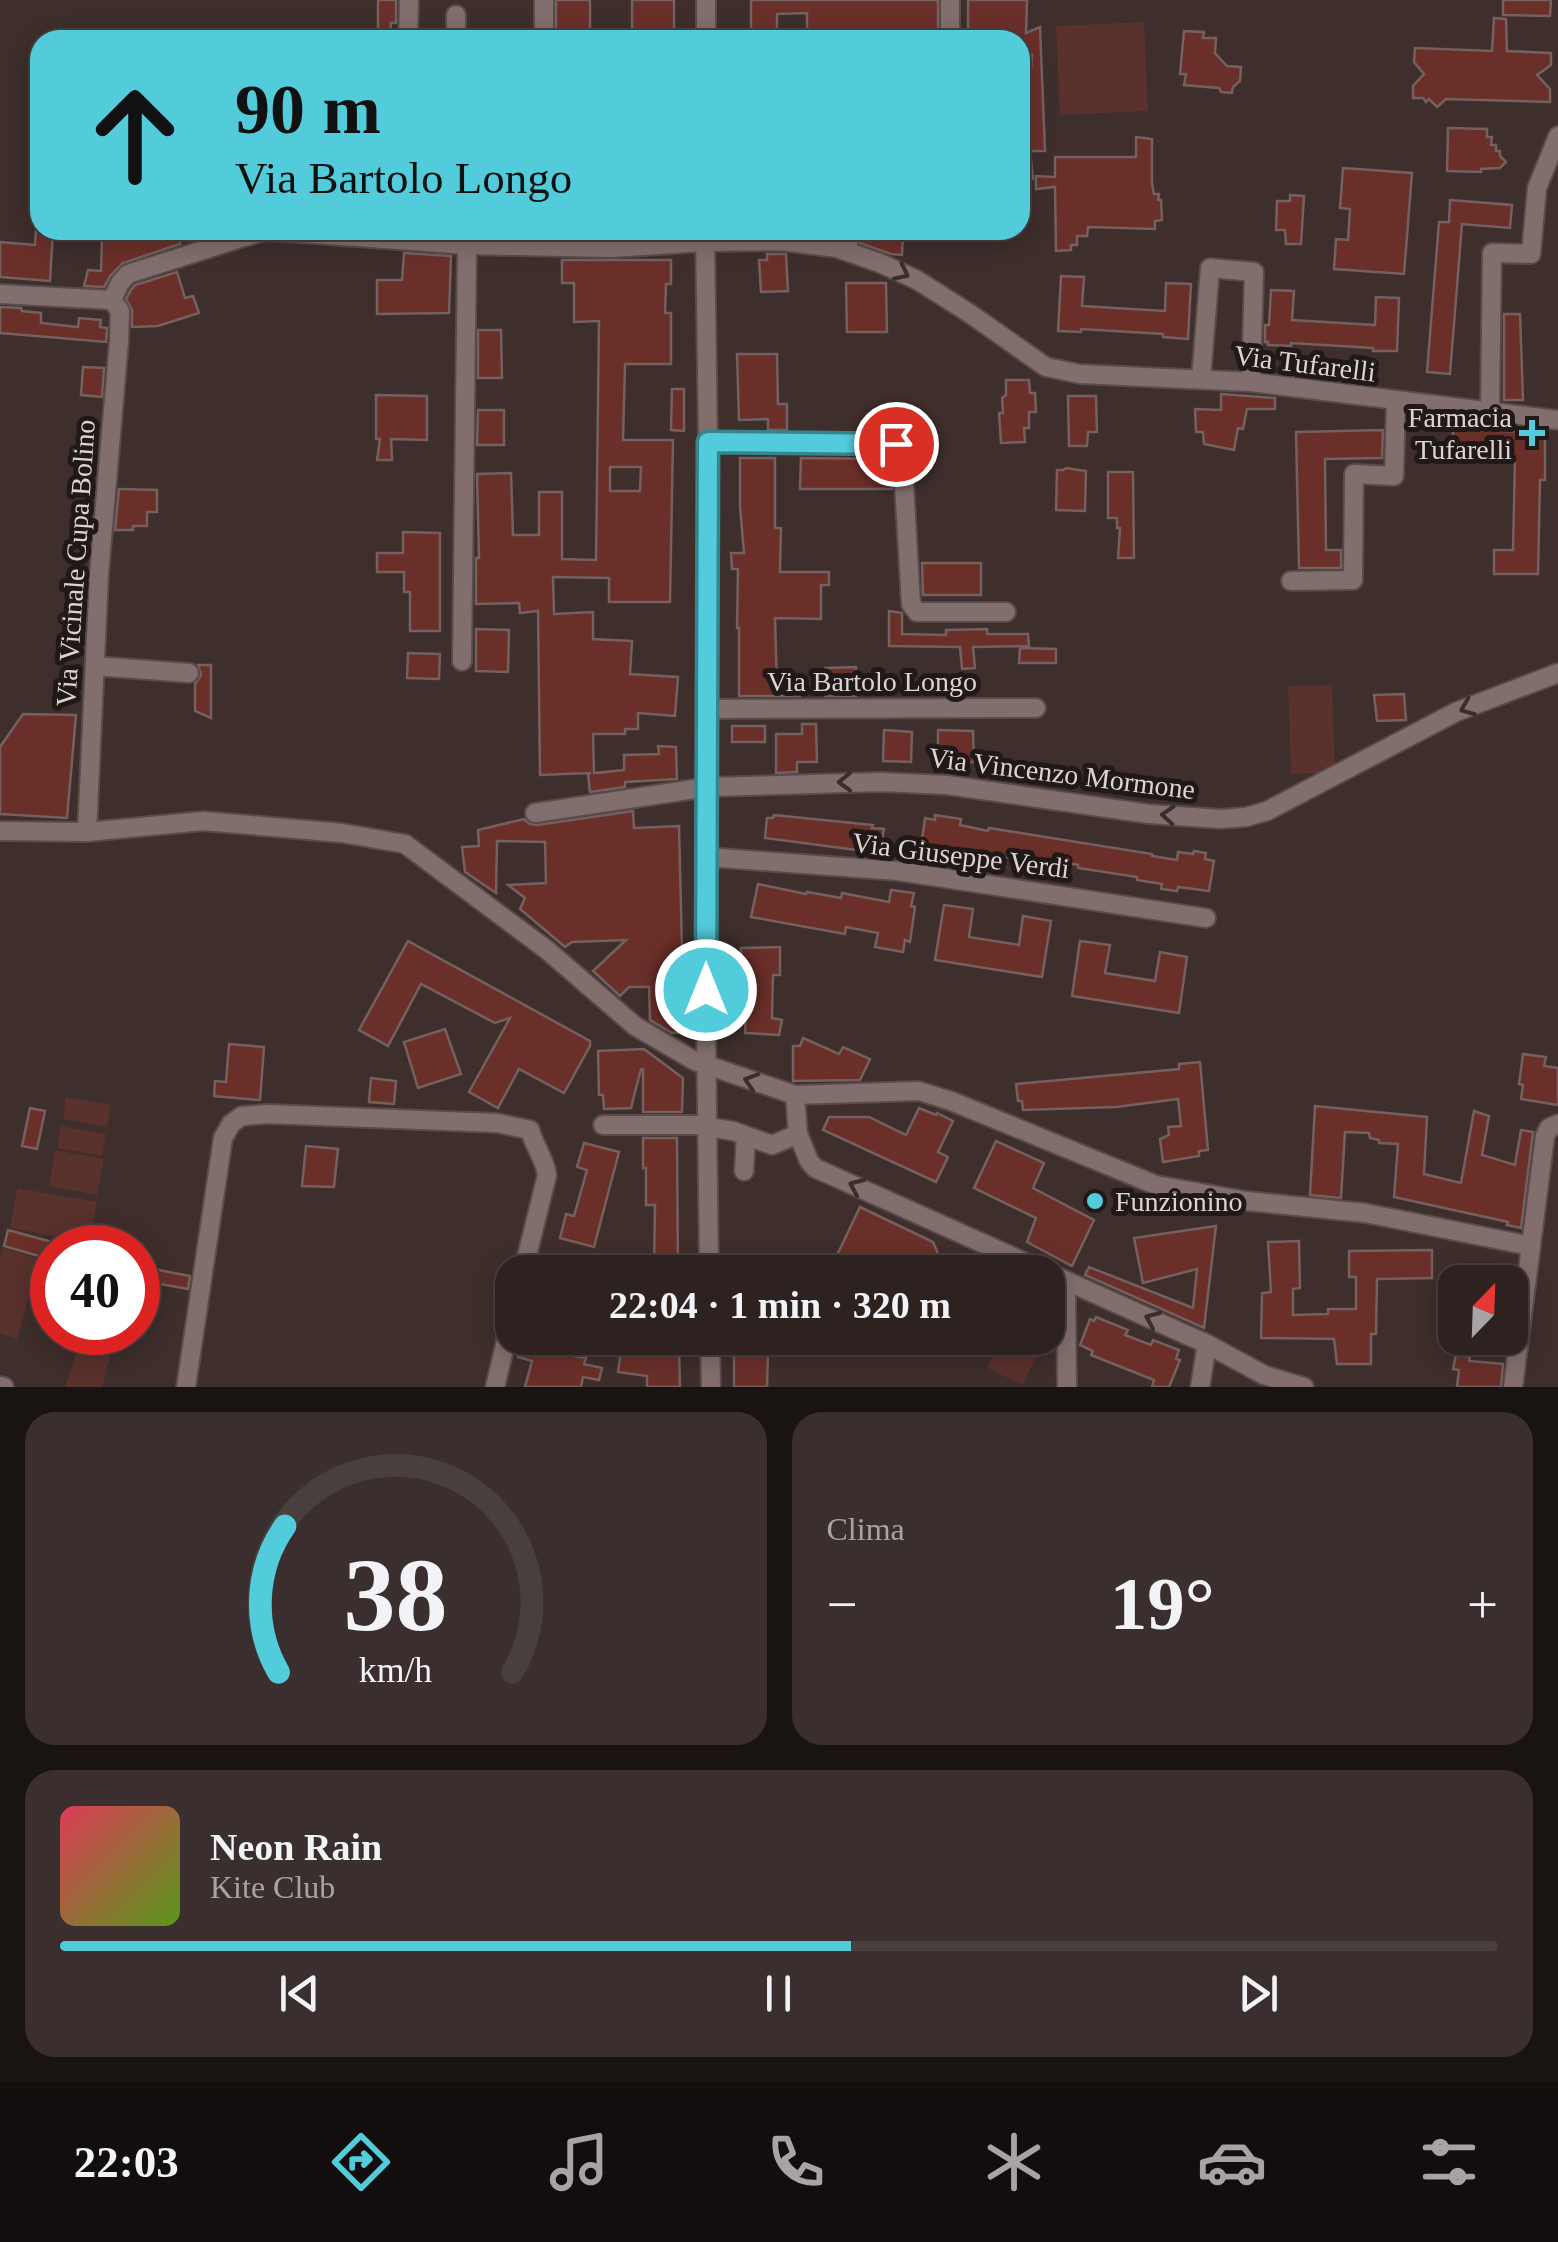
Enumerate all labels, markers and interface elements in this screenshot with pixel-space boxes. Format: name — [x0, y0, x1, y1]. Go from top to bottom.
icon: ahead — [70, 70, 200, 200]
text: 90 m — [235, 71, 381, 148]
text: Via Bartolo Longo — [235, 153, 572, 203]
one-way arrow — [892, 261, 910, 280]
street label: Via Tufarelli — [1232, 339, 1378, 388]
pin — [854, 402, 939, 487]
place label: Farmacia Tufarelli — [1408, 402, 1513, 465]
icon: arrive — [869, 417, 924, 472]
street label: Via Vicinale Cupa Bolino — [50, 418, 101, 708]
marker: Farmacia Tufarelli — [1521, 422, 1543, 444]
street label: Via Bartolo Longo — [767, 666, 977, 697]
one-way arrow — [1459, 697, 1477, 717]
street label: Via Vincenzo Mormone — [927, 742, 1197, 805]
one-way arrow — [837, 771, 852, 793]
one-way arrow — [1159, 805, 1175, 826]
street label: Via Giuseppe Verdi — [851, 827, 1072, 884]
position arrow — [654, 938, 758, 1042]
one-way arrow — [743, 1072, 760, 1092]
one-way arrow — [848, 1178, 866, 1198]
place label: Funzionino — [1115, 1186, 1243, 1217]
marker: Funzionino — [1084, 1190, 1106, 1212]
speed limit sign: 40 — [30, 1225, 160, 1355]
north arrow — [1438, 1265, 1528, 1355]
map controls — [1438, 1265, 1528, 1355]
text: 22:04 · 1 min · 320 m — [609, 1284, 951, 1326]
one-way arrow — [1144, 1311, 1162, 1331]
text: Clima — [827, 1511, 905, 1547]
text: 38 — [344, 1537, 448, 1652]
text: 19° — [1110, 1562, 1215, 1645]
text: − — [827, 1574, 858, 1635]
text: + — [1467, 1574, 1498, 1635]
text: km/h — [359, 1650, 433, 1690]
text: Neon Rain — [210, 1826, 382, 1868]
text: Kite Club — [210, 1869, 335, 1905]
icon: previous — [272, 1966, 327, 2021]
icon: pause — [751, 1966, 806, 2021]
icon: next — [1231, 1966, 1286, 2021]
icon: directions — [326, 2127, 396, 2197]
icon: music — [544, 2127, 614, 2197]
icon: phone — [761, 2127, 831, 2197]
icon: climate — [979, 2127, 1049, 2197]
icon: car — [1197, 2127, 1267, 2197]
icon: filters — [1414, 2127, 1484, 2197]
text: 22:03 — [74, 2137, 179, 2187]

